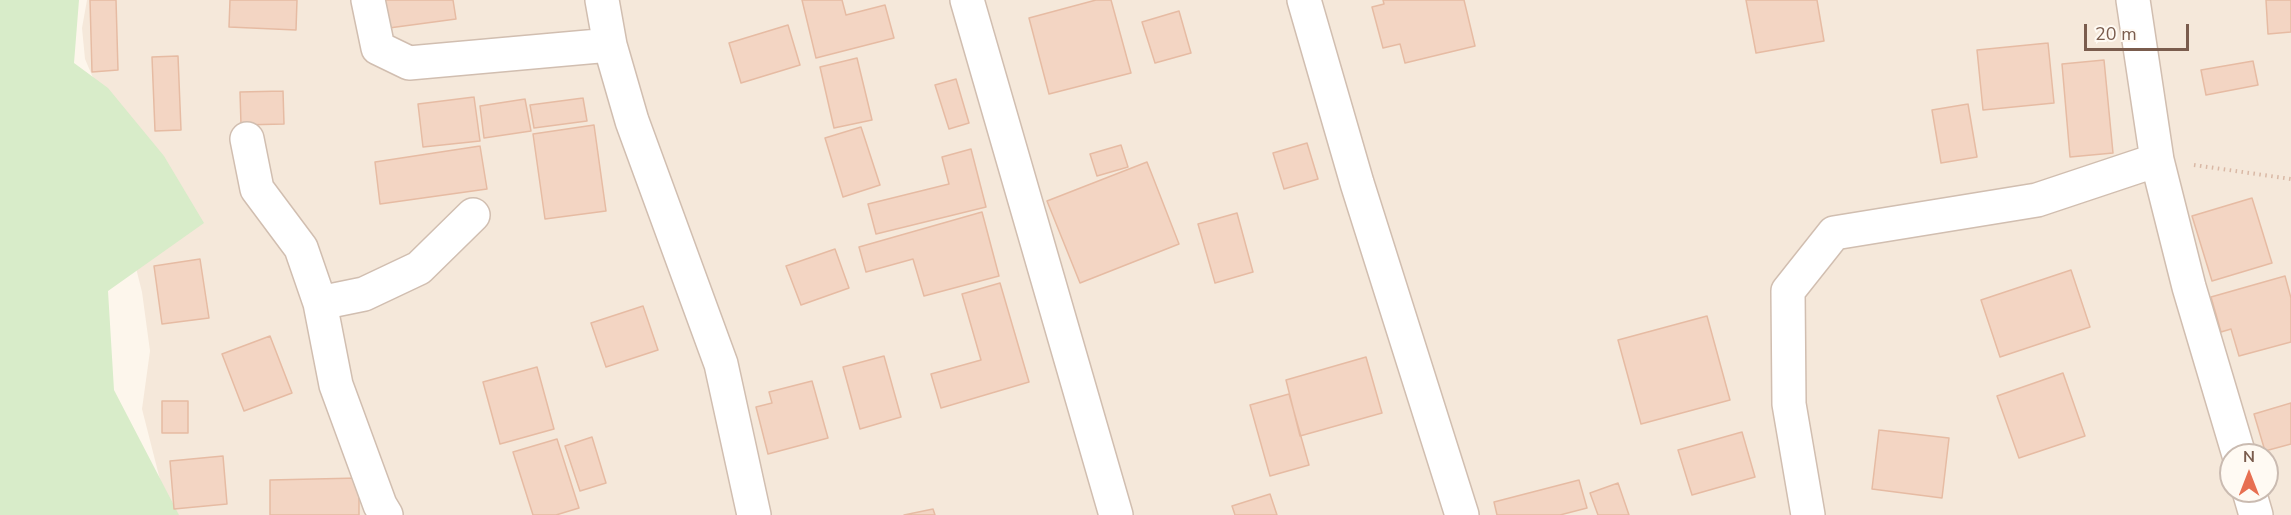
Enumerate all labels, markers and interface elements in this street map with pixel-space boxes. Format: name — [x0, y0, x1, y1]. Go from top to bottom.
scale bar — [2087, 12, 2192, 50]
text: 20 m — [2095, 22, 2137, 46]
north arrow — [2219, 443, 2279, 503]
text: N — [2243, 446, 2255, 468]

